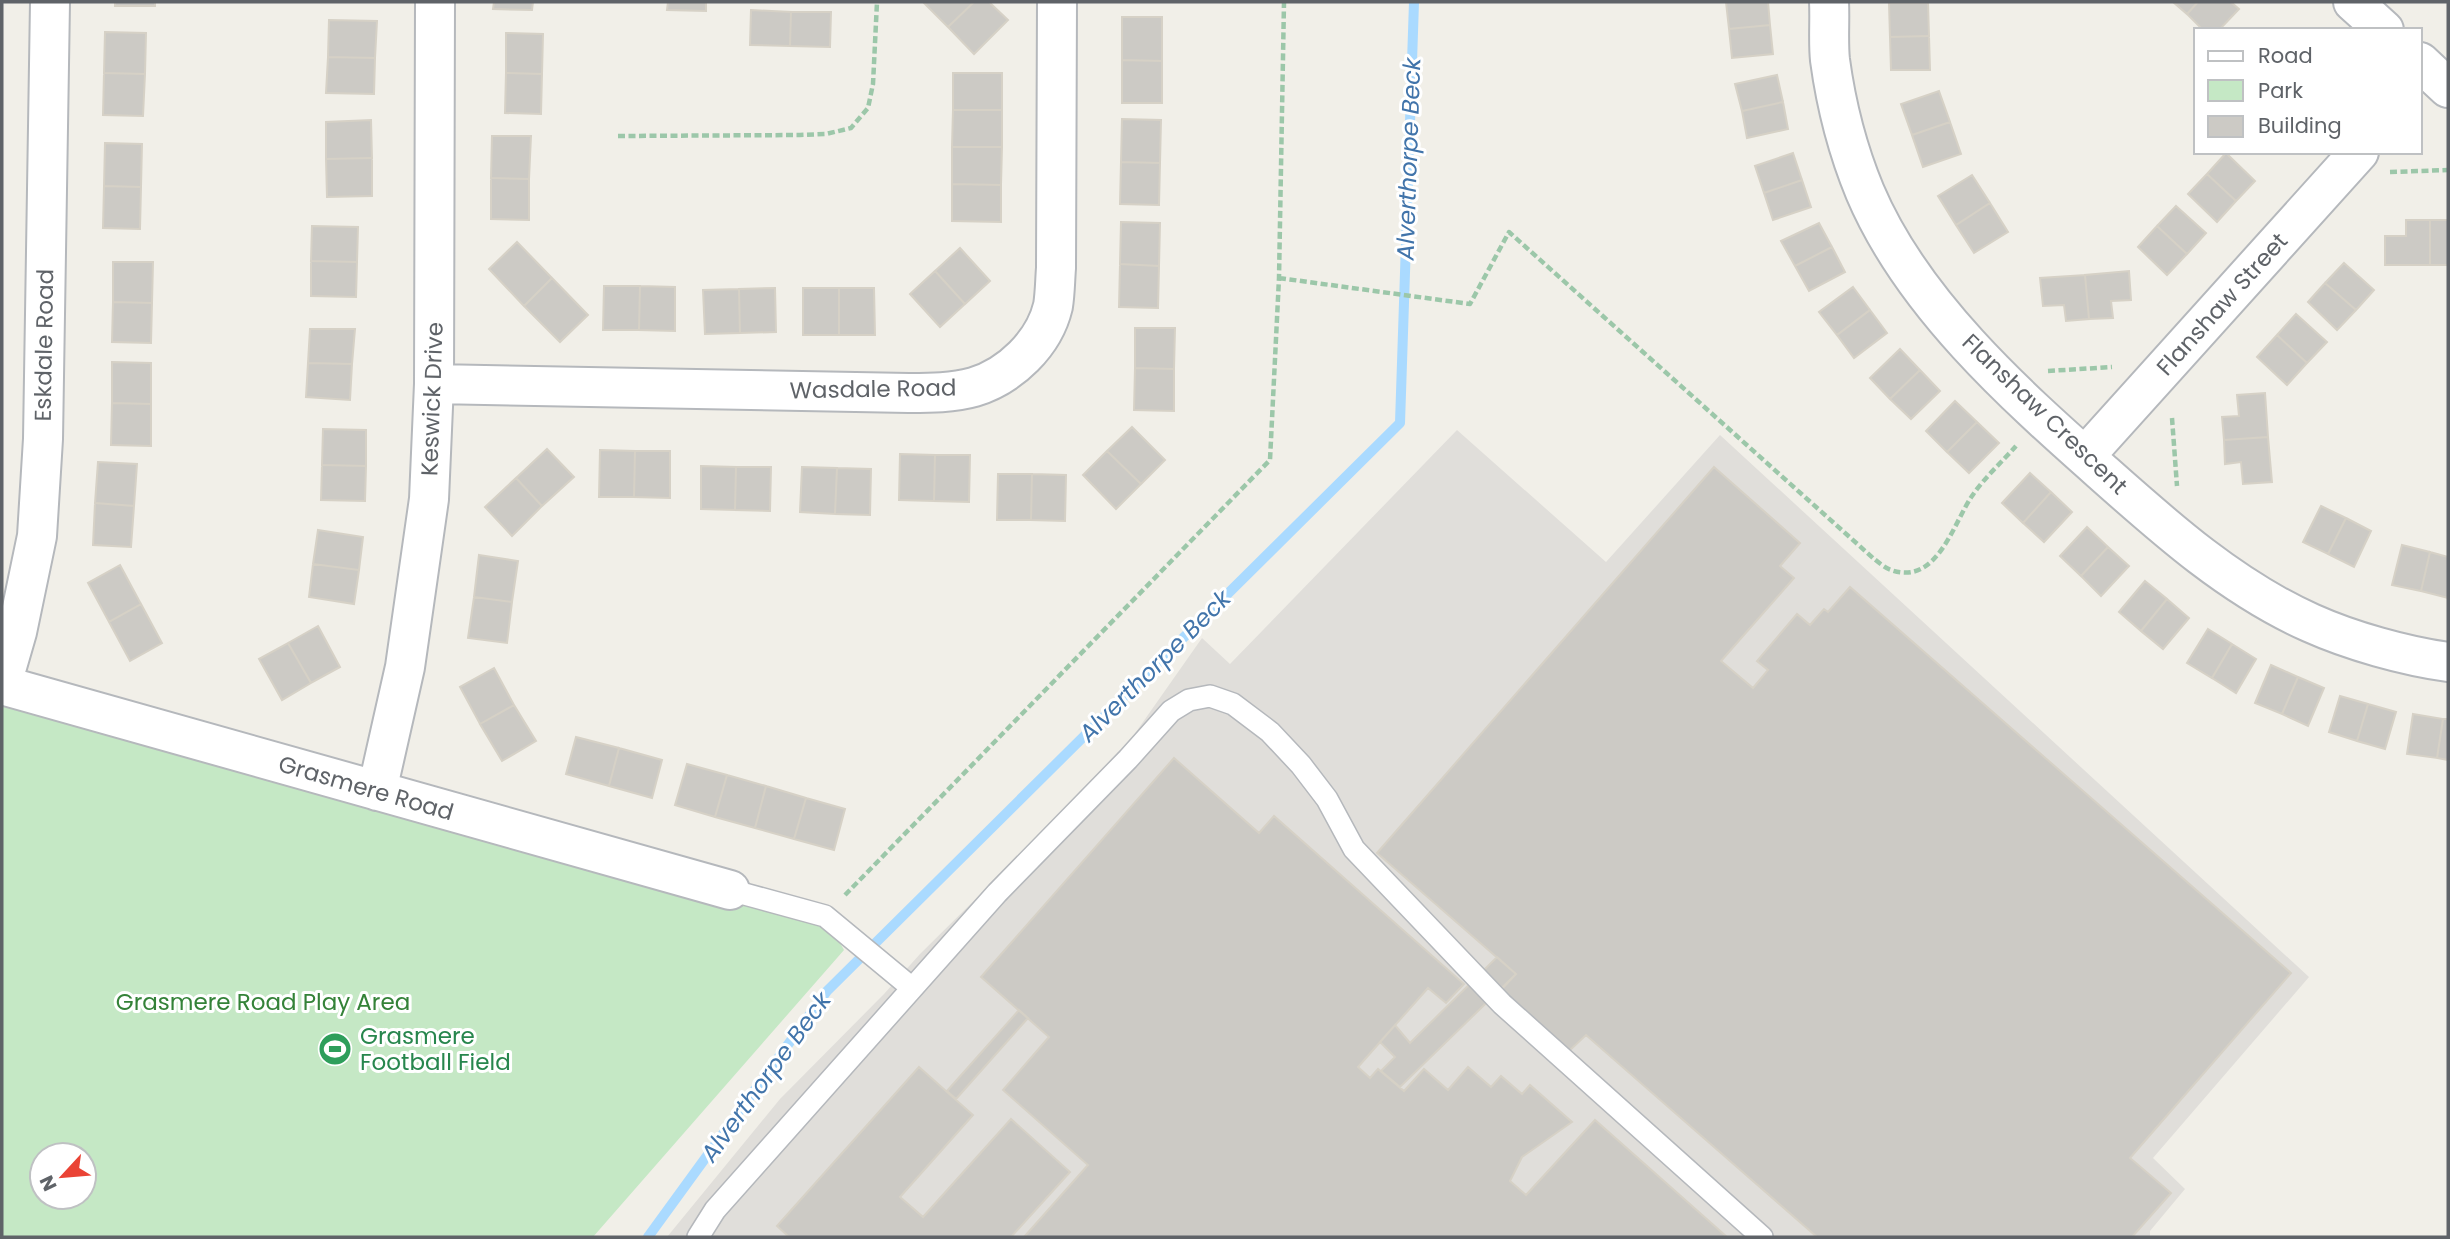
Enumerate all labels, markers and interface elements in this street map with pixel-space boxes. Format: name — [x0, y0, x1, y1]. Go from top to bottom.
legend — [2194, 28, 2422, 154]
text: Road — [2258, 41, 2313, 70]
water label: Alverthorpe Beck — [1388, 56, 1429, 262]
text: Park — [2258, 76, 2303, 105]
text: Building — [2258, 111, 2342, 140]
street label: Flanshaw Street — [2149, 226, 2295, 382]
street label: Eskdale Road — [27, 268, 61, 422]
street label: Keswick Drive — [413, 321, 451, 477]
street label: Flanshaw Crescent — [1955, 327, 2135, 501]
street label: Wasdale Road — [789, 372, 957, 406]
water label: Alverthorpe Beck — [1071, 581, 1239, 750]
street label: Grasmere Road — [275, 748, 457, 828]
water label: Alverthorpe Beck — [692, 984, 839, 1169]
park label: Grasmere Road Play Area — [116, 986, 410, 1018]
place label: Grasmere Football Field — [360, 1020, 511, 1078]
sports icon: Grasmere Football Field — [316, 1030, 354, 1068]
north arrow — [28, 1141, 98, 1211]
text: N — [33, 1171, 63, 1196]

